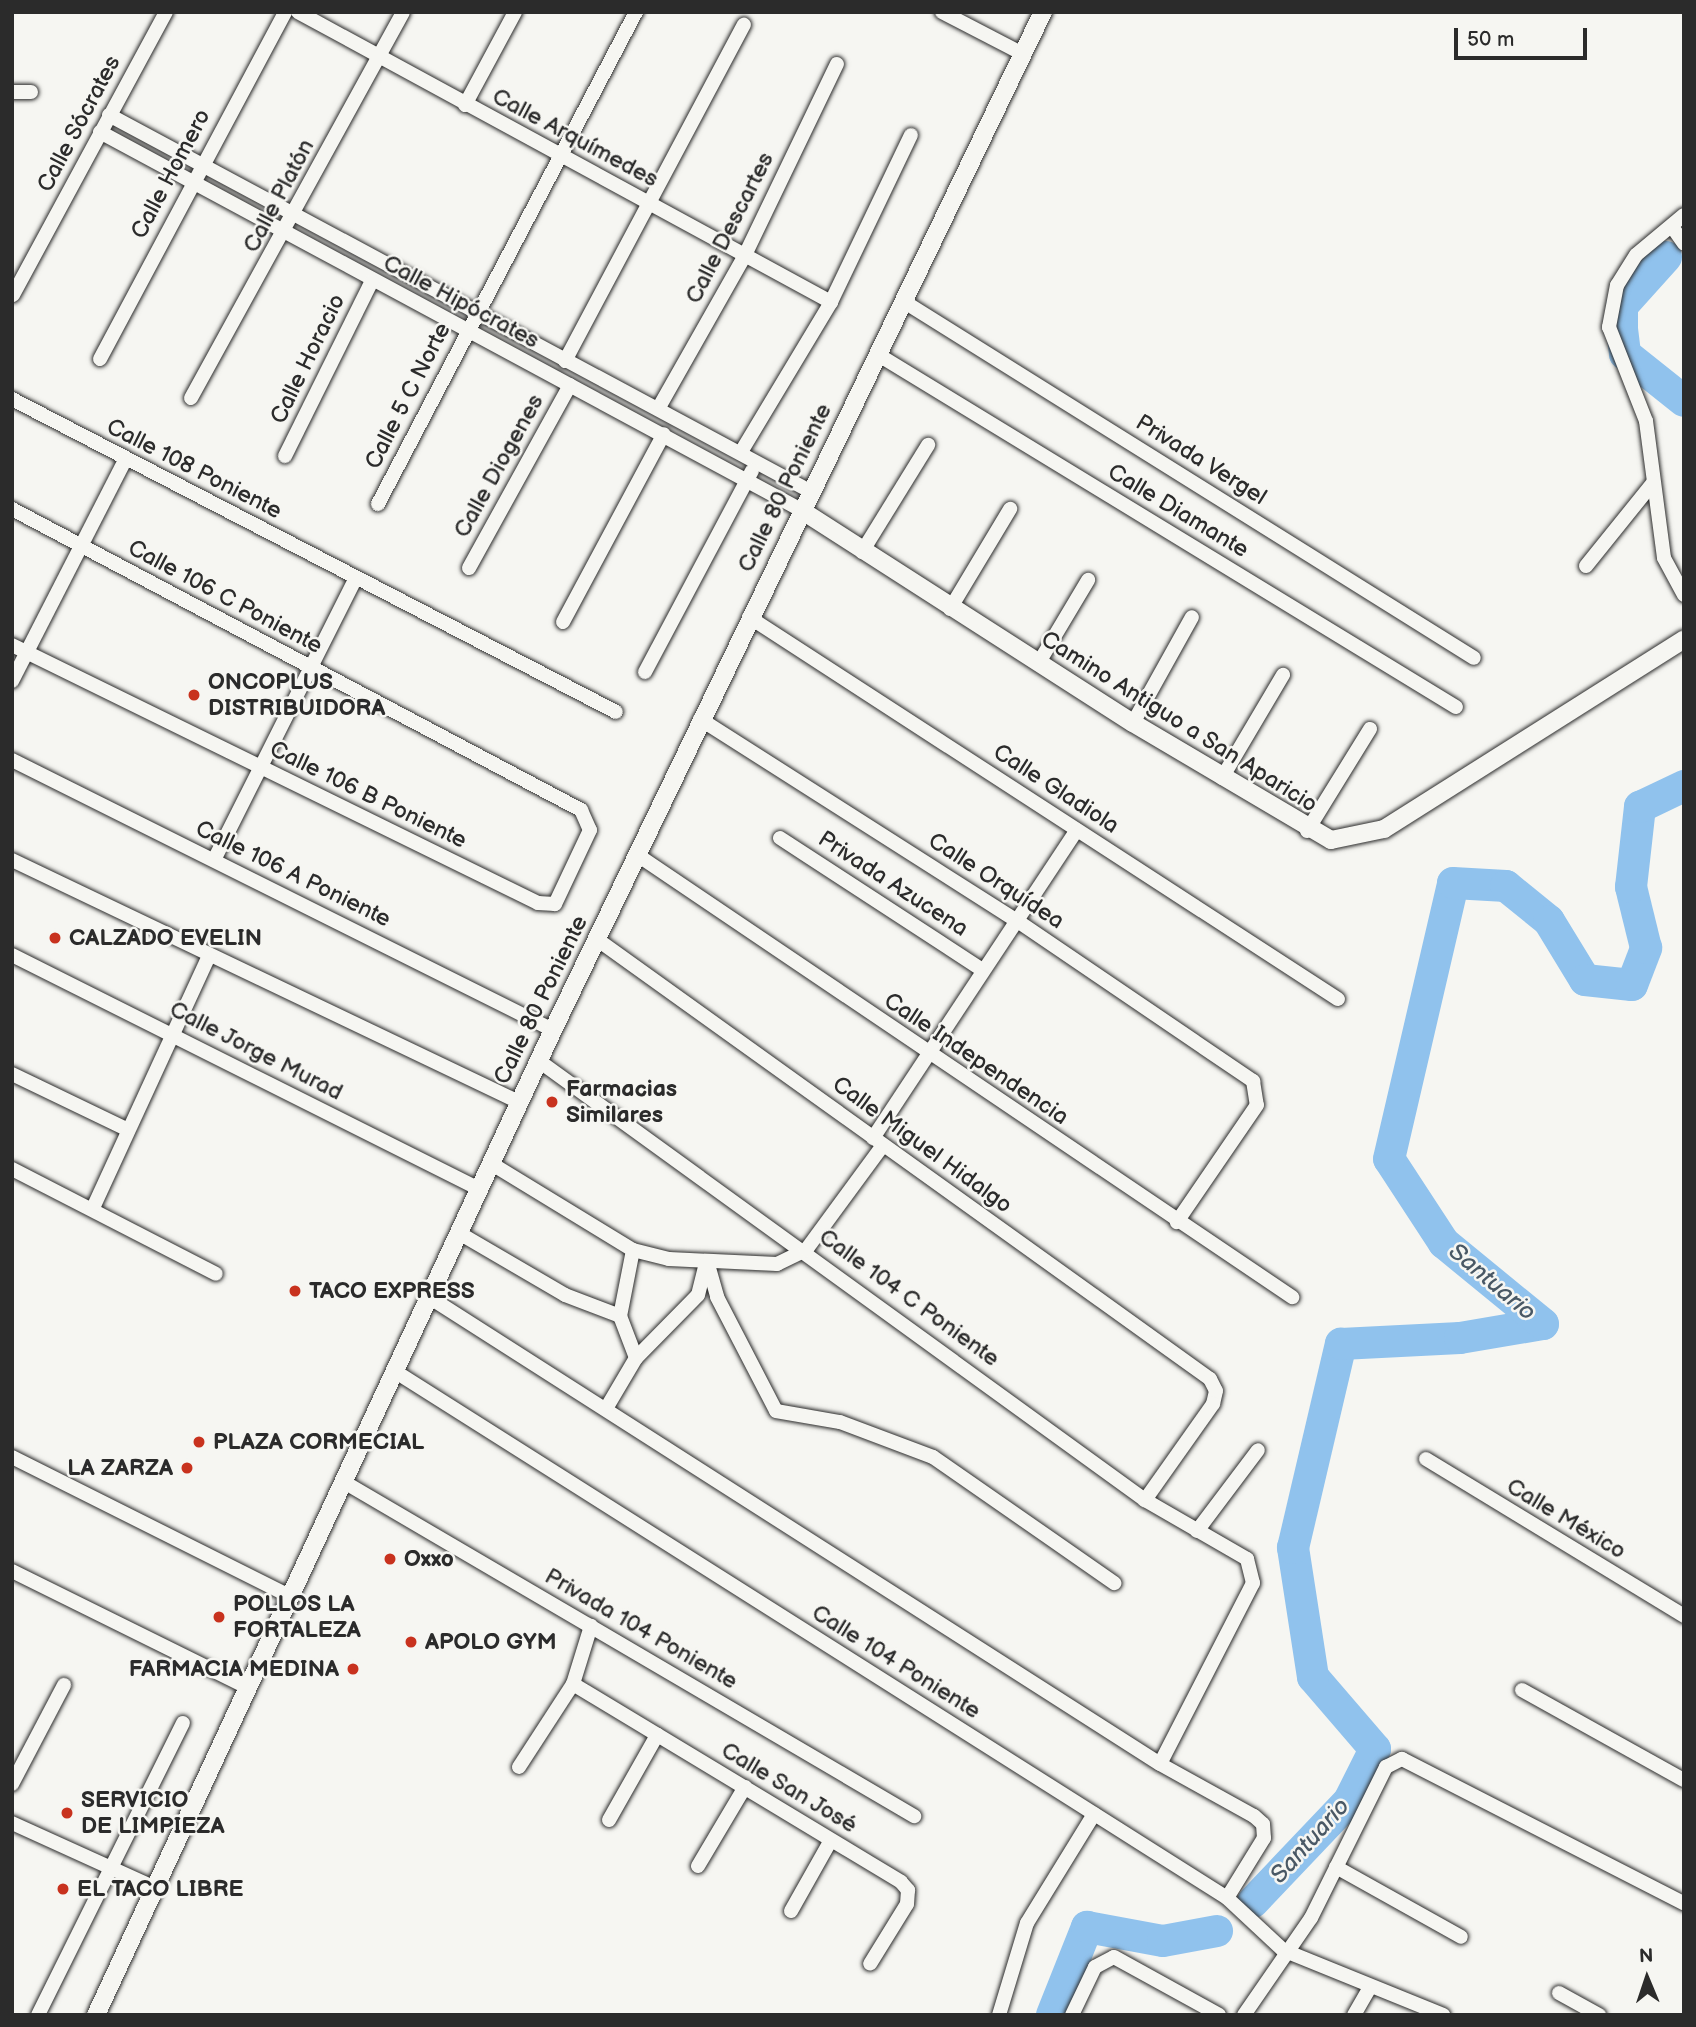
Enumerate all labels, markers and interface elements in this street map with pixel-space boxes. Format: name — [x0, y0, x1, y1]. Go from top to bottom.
scale bar — [1458, 14, 1591, 58]
text: 50 m — [1467, 27, 1514, 52]
street label: Calle Sócrates — [31, 51, 127, 197]
street label: Calle Arquímedes — [487, 83, 663, 193]
street label: Calle Homero — [125, 104, 217, 244]
street label: Calle Platón — [238, 135, 320, 257]
street label: Calle Descartes — [680, 148, 780, 308]
street label: Calle Hipócrates — [378, 249, 544, 355]
street label: Calle Horacio — [265, 290, 351, 428]
street label: Calle 5 C Norte — [359, 318, 457, 474]
street label: Calle Diogenes — [448, 390, 550, 542]
street label: Calle 80 Poniente — [732, 399, 838, 577]
street label: Privada Vergel — [1130, 409, 1272, 511]
street label: Calle 108 Poniente — [102, 413, 286, 525]
street label: Calle Diamante — [1103, 458, 1253, 564]
street label: Calle 106 C Poniente — [123, 534, 327, 660]
street label: Camino Antiguo a San Aparicio — [1036, 625, 1322, 819]
place label: ONCOPLUS DISTRIBUIDORA — [208, 668, 385, 722]
marker: ONCOPLUS DISTRIBUIDORA — [186, 687, 202, 703]
street label: Calle 106 B Poniente — [265, 735, 471, 855]
street label: Calle Gladiola — [988, 738, 1124, 840]
street label: Calle 106 A Poniente — [191, 815, 395, 933]
street label: Privada Azucena — [813, 825, 973, 943]
street label: Calle Orquídea — [923, 827, 1069, 935]
street label: Calle 80 Poniente — [488, 911, 594, 1089]
place label: CALZADO EVELIN — [69, 924, 262, 952]
marker: CALZADO EVELIN — [47, 930, 63, 946]
street label: Calle Independencia — [878, 987, 1074, 1131]
street label: Calle Jorge Murad — [164, 995, 348, 1107]
street label: Calle Miguel Hidalgo — [827, 1071, 1017, 1219]
place label: Farmacias Similares — [566, 1075, 677, 1129]
marker: Farmacias Similares — [544, 1094, 560, 1110]
street label: Calle 104 C Poniente — [813, 1223, 1005, 1373]
water label: Santuario — [1443, 1237, 1541, 1327]
place label: TACO EXPRESS — [309, 1277, 475, 1305]
marker: TACO EXPRESS — [287, 1283, 303, 1299]
place label: PLAZA CORMECIAL — [213, 1428, 424, 1456]
marker: PLAZA CORMECIAL — [191, 1434, 207, 1450]
place label: LA ZARZA — [67, 1454, 173, 1482]
marker: LA ZARZA — [179, 1460, 195, 1476]
street label: Calle México — [1501, 1473, 1631, 1565]
place label: Oxxo — [404, 1545, 454, 1573]
marker: Oxxo — [382, 1551, 398, 1567]
street label: Privada 104 Poniente — [540, 1563, 742, 1695]
place label: POLLOS LA FORTALEZA — [233, 1590, 361, 1644]
street label: Calle 104 Poniente — [807, 1599, 985, 1725]
marker: POLLOS LA FORTALEZA — [211, 1609, 227, 1625]
place label: APOLO GYM — [425, 1628, 556, 1656]
marker: APOLO GYM — [403, 1634, 419, 1650]
place label: FARMACIA MEDINA — [129, 1655, 339, 1683]
marker: FARMACIA MEDINA — [345, 1661, 361, 1677]
street label: Calle San José — [715, 1736, 863, 1840]
place label: SERVICIO DE LIMPIEZA — [81, 1786, 224, 1840]
water label: Santuario — [1264, 1792, 1356, 1890]
marker: SERVICIO DE LIMPIEZA — [59, 1805, 75, 1821]
place label: EL TACO LIBRE — [77, 1875, 243, 1903]
marker: EL TACO LIBRE — [55, 1881, 71, 1897]
north arrow — [1612, 1943, 1682, 2013]
text: N — [1639, 1945, 1654, 1968]

